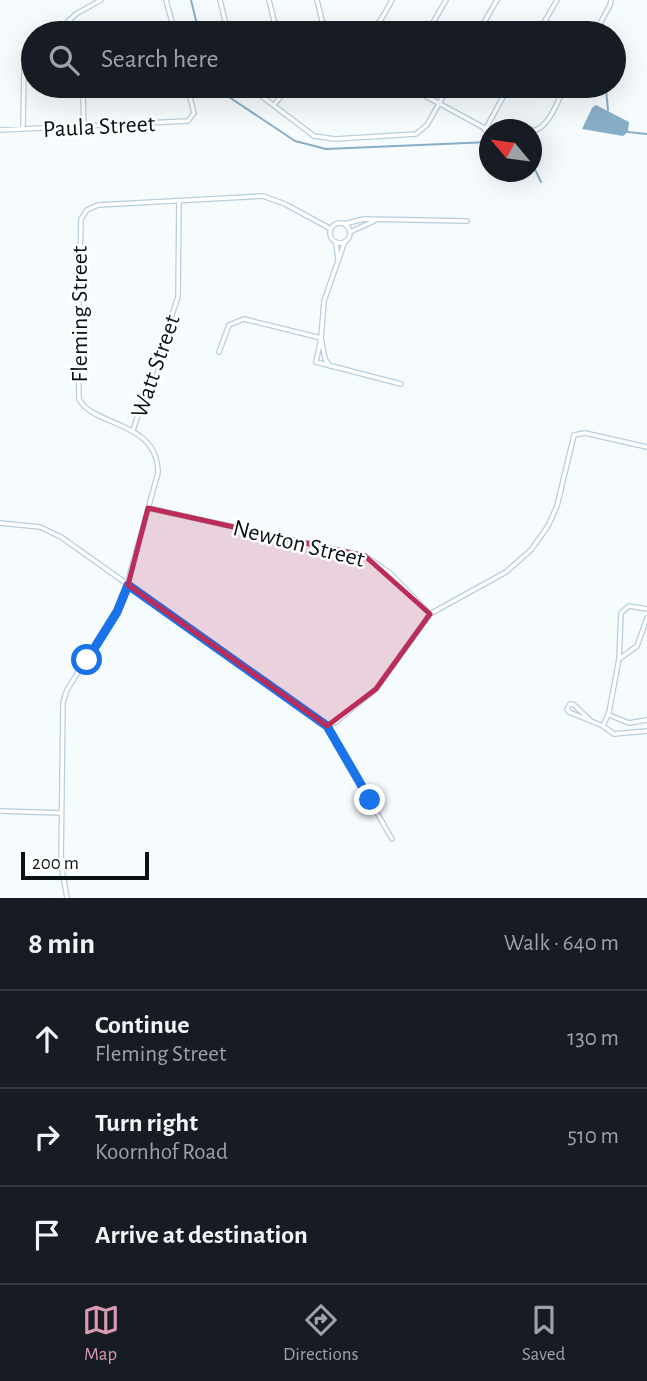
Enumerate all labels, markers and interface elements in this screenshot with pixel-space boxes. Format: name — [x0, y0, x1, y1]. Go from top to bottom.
search box — [21, 21, 626, 98]
icon: search — [45, 41, 83, 79]
text: Search here — [101, 46, 219, 72]
street label: Paula Street — [42, 112, 156, 142]
north arrow — [479, 119, 542, 182]
street label: Fleming Street — [68, 245, 92, 382]
street label: Watt Street — [127, 312, 185, 421]
street label: Newton Street — [230, 516, 367, 572]
route start — [71, 644, 102, 675]
route end — [354, 784, 385, 815]
scale bar — [21, 849, 149, 881]
text: 200 m — [32, 854, 79, 873]
text: 8 min — [28, 929, 95, 959]
text: Walk · 640 m — [504, 932, 619, 955]
text: Continue — [95, 1012, 190, 1038]
icon: ahead — [28, 1020, 66, 1058]
text: 130 m — [567, 1027, 619, 1050]
text: Fleming Street — [95, 1043, 226, 1066]
text: Turn right — [95, 1110, 198, 1136]
icon: right — [28, 1118, 66, 1156]
text: 510 m — [567, 1125, 619, 1148]
text: Koornhof Road — [95, 1141, 228, 1164]
icon: arrive — [28, 1216, 66, 1254]
text: Arrive at destination — [95, 1222, 308, 1248]
tab: Map — [82, 1301, 120, 1366]
tab: Directions — [283, 1301, 359, 1366]
tab: Saved — [522, 1301, 565, 1366]

